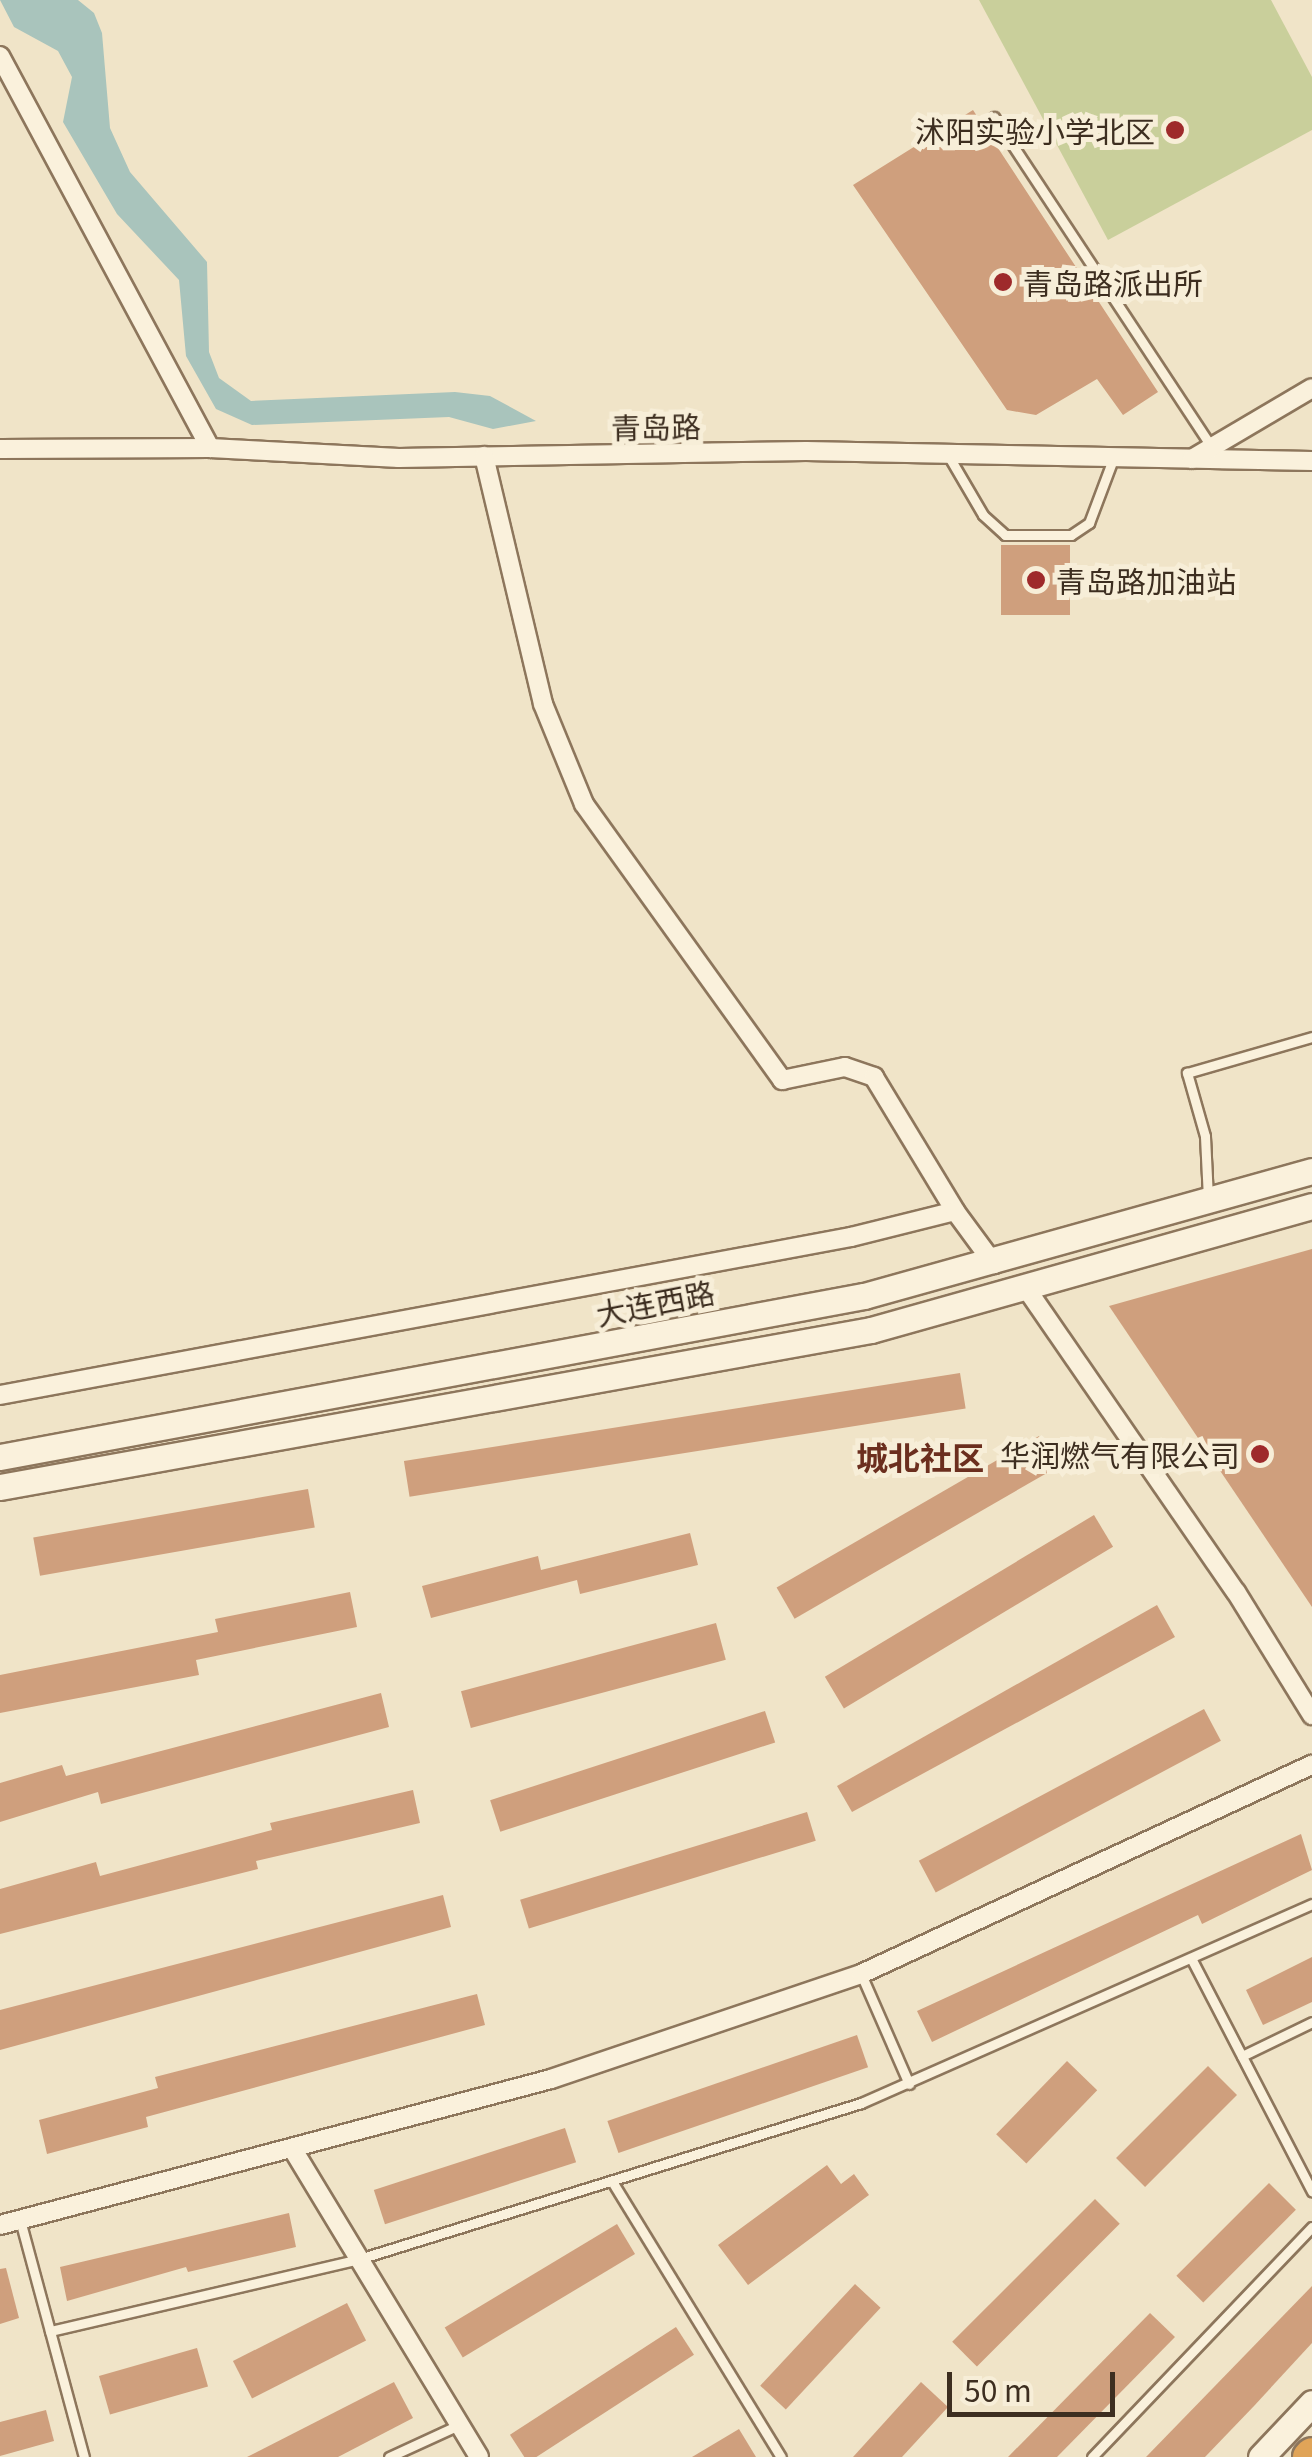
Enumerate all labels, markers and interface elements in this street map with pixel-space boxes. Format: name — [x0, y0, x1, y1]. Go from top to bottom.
place label: 沭阳实验小学北区 — [915, 112, 1155, 148]
marker: 沭阳实验小学北区 — [1164, 119, 1186, 141]
place label: 青岛路派出所 — [1023, 264, 1203, 300]
marker: 青岛路派出所 — [992, 271, 1014, 293]
street label: 青岛路 — [611, 407, 701, 445]
place label: 青岛路加油站 — [1056, 562, 1236, 598]
marker: 青岛路加油站 — [1025, 569, 1047, 591]
street label: 大连西路 — [593, 1273, 717, 1331]
place label: 华润燃气有限公司 — [1000, 1436, 1240, 1472]
district label: 城北社区 — [856, 1437, 984, 1475]
marker: 华润燃气有限公司 — [1249, 1443, 1271, 1465]
scale bar — [952, 2352, 1120, 2414]
text: 50 m — [964, 2367, 1032, 2411]

